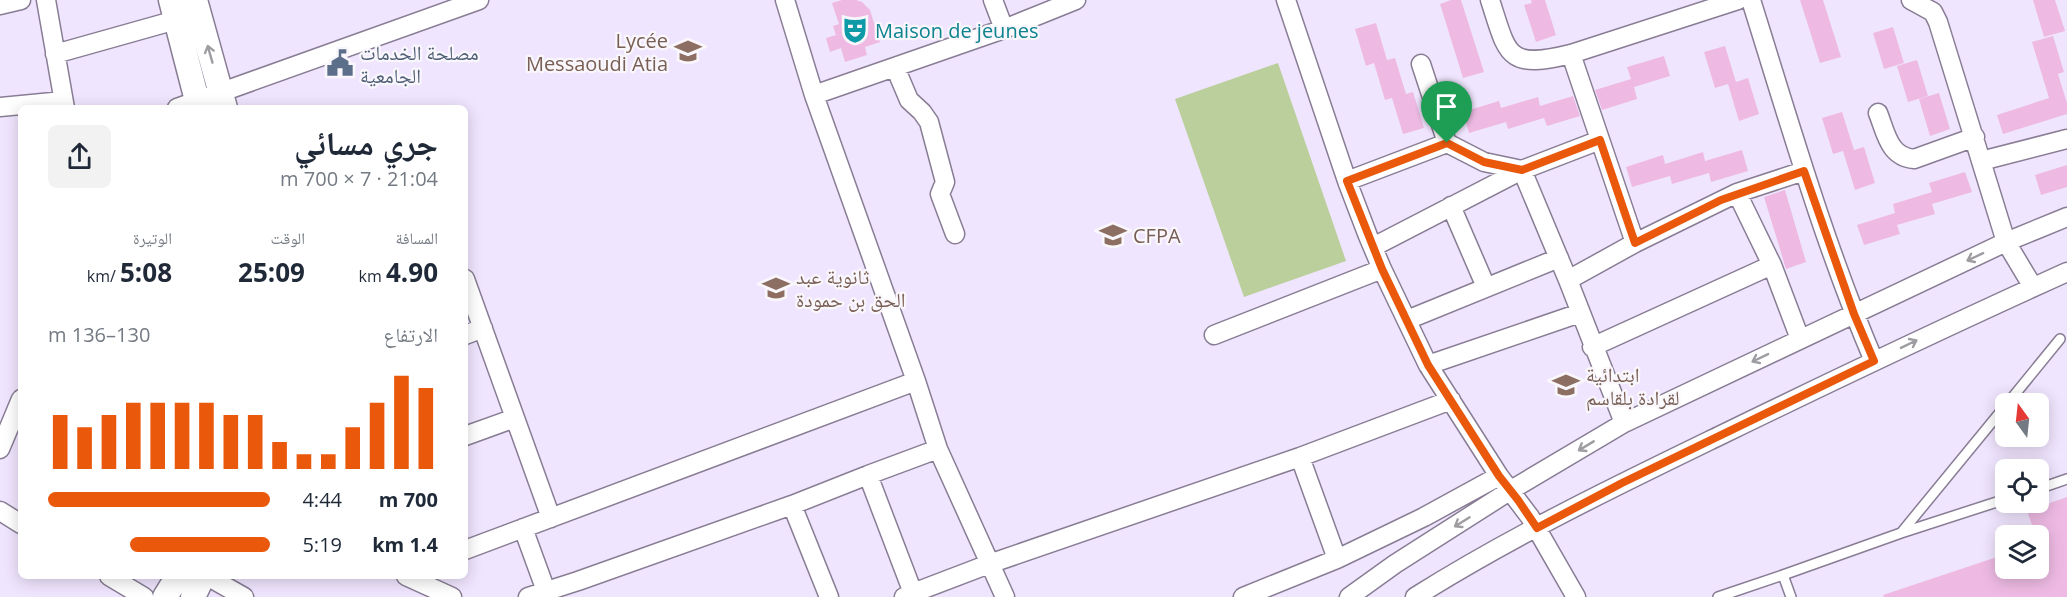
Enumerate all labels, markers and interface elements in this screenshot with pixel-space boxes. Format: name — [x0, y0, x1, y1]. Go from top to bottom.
theatre icon: Maison de jeunes — [840, 15, 870, 45]
place label: Maison de jeunes — [875, 17, 1038, 44]
place label: Lycée Messaoudi Atia — [526, 27, 668, 77]
school or university icon: Lycée Messaoudi Atia — [673, 36, 703, 66]
place label: مصلحة الخدمات الجامعية — [360, 39, 479, 89]
one-way arrow — [204, 45, 215, 64]
public building icon: مصلحة الخدمات الجامعية — [325, 48, 355, 78]
pin — [1421, 81, 1472, 143]
icon: arrive — [1430, 90, 1463, 123]
text: جري مسائي — [294, 120, 438, 165]
button: share — [48, 125, 111, 188]
text: 21:04 · 7 × 700 m — [280, 165, 438, 192]
school or university icon: CFPA — [1098, 220, 1128, 250]
place label: CFPA — [1133, 222, 1181, 249]
text: الوتيرة — [133, 227, 172, 249]
text: الوقت — [271, 227, 305, 249]
text: المسافة — [396, 227, 438, 249]
one-way arrow — [1966, 251, 1984, 263]
text: 5:08 — [120, 254, 172, 290]
text: 25:09 — [238, 254, 305, 290]
text: 4.90 — [386, 254, 438, 290]
place label: ثانوية عبد الحق بن حمودة — [796, 263, 906, 313]
text: /km — [87, 265, 120, 287]
text: km — [359, 265, 386, 287]
school or university icon: ثانوية عبد الحق بن حمودة — [761, 273, 791, 303]
text: 130–136 m — [48, 321, 150, 348]
text: الارتفاع — [383, 321, 438, 348]
one-way arrow — [1900, 338, 1918, 350]
one-way arrow — [1752, 352, 1770, 364]
place label: ابتدائية لقرادة بلقاسم — [1586, 361, 1679, 412]
school or university icon: ابتدائية لقرادة بلقاسم — [1551, 370, 1581, 400]
north arrow — [1995, 393, 2049, 447]
map controls — [1995, 393, 2049, 579]
one-way arrow — [1578, 440, 1595, 452]
button: locate — [1995, 459, 2049, 513]
text: 4:44 — [302, 486, 342, 513]
text: 700 m — [379, 486, 438, 513]
one-way arrow — [1454, 517, 1471, 529]
button: layers — [1995, 525, 2049, 579]
text: 5:19 — [302, 531, 342, 558]
text: 1.4 km — [372, 531, 438, 558]

